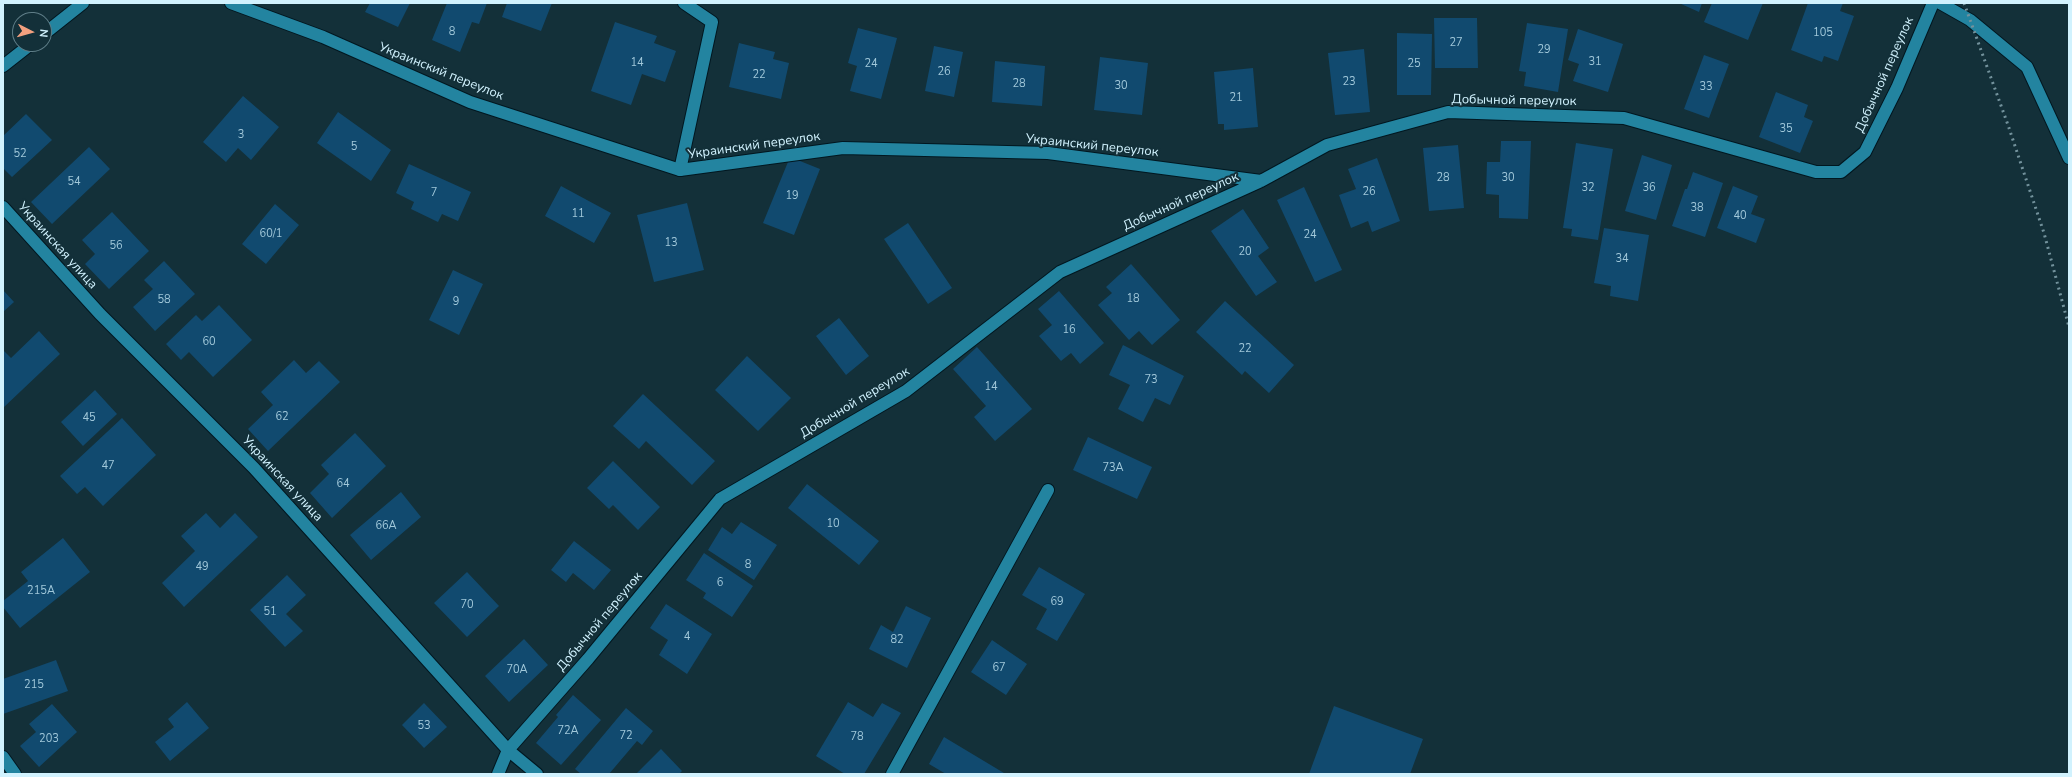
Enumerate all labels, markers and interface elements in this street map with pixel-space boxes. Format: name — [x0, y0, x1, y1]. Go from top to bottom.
north arrow — [12, 12, 52, 52]
street label: Добычной переулок — [1852, 15, 1918, 135]
house number: 8 — [449, 25, 455, 39]
house number: 105 — [1813, 26, 1833, 40]
text: N — [36, 28, 51, 38]
house number: 27 — [1449, 36, 1463, 50]
street label: Украинский переулок — [376, 40, 506, 104]
house number: 29 — [1537, 43, 1551, 57]
house number: 31 — [1588, 55, 1602, 69]
house number: 14 — [630, 56, 644, 70]
house number: 24 — [864, 57, 878, 71]
house number: 25 — [1407, 57, 1421, 71]
house number: 26 — [937, 65, 951, 79]
house number: 22 — [752, 68, 766, 82]
house number: 23 — [1342, 75, 1356, 89]
house number: 28 — [1012, 77, 1026, 91]
house number: 30 — [1114, 79, 1128, 93]
house number: 33 — [1699, 80, 1713, 94]
house number: 21 — [1229, 91, 1243, 105]
street label: Добычной переулок — [1451, 92, 1577, 110]
house number: 35 — [1779, 122, 1793, 136]
house number: 3 — [238, 128, 244, 142]
street label: Украинский переулок — [687, 129, 821, 163]
street label: Украинский переулок — [1025, 131, 1159, 161]
house number: 5 — [351, 140, 357, 154]
house number: 52 — [13, 147, 27, 161]
street label: Добычной переулок — [1121, 169, 1241, 235]
house number: 28 — [1436, 171, 1450, 185]
house number: 30 — [1501, 171, 1515, 185]
house number: 54 — [67, 175, 81, 189]
house number: 32 — [1581, 181, 1595, 195]
house number: 36 — [1642, 181, 1656, 195]
house number: 26 — [1362, 185, 1376, 199]
house number: 7 — [431, 186, 437, 200]
house number: 19 — [785, 189, 799, 203]
street label: Украинская улица — [14, 200, 100, 292]
house number: 38 — [1690, 201, 1704, 215]
house number: 11 — [571, 207, 585, 221]
house number: 40 — [1733, 209, 1747, 223]
house number: 60/1 — [260, 227, 282, 241]
house number: 24 — [1303, 228, 1317, 242]
house number: 13 — [664, 236, 678, 250]
house number: 56 — [109, 239, 123, 253]
house number: 20 — [1238, 245, 1252, 259]
house number: 34 — [1615, 252, 1629, 266]
house number: 18 — [1126, 292, 1140, 306]
house number: 58 — [157, 293, 171, 307]
house number: 9 — [453, 295, 459, 309]
house number: 16 — [1062, 323, 1076, 337]
house number: 60 — [202, 335, 216, 349]
house number: 22 — [1238, 342, 1252, 356]
street label: Добычной переулок — [797, 364, 913, 442]
house number: 73 — [1144, 373, 1158, 387]
house number: 14 — [984, 380, 998, 394]
house number: 62 — [275, 410, 289, 424]
house number: 45 — [82, 411, 96, 425]
street label: Украинская улица — [238, 433, 326, 525]
house number: 47 — [101, 459, 115, 473]
house number: 73А — [1102, 461, 1124, 475]
house number: 64 — [336, 477, 350, 491]
house number: 10 — [826, 517, 840, 531]
house number: 66А — [375, 519, 397, 533]
house number: 8 — [745, 558, 751, 572]
house number: 49 — [195, 560, 209, 574]
street label: Добычной переулок — [554, 569, 646, 675]
house number: 6 — [717, 576, 723, 590]
house number: 215А — [27, 584, 55, 598]
house number: 69 — [1050, 595, 1064, 609]
house number: 70 — [460, 598, 474, 612]
house number: 51 — [263, 605, 277, 619]
house number: 4 — [684, 630, 690, 644]
house number: 82 — [890, 633, 904, 647]
house number: 67 — [992, 661, 1006, 675]
house number: 70А — [506, 663, 528, 677]
house number: 215 — [24, 678, 44, 692]
house number: 53 — [417, 719, 431, 733]
house number: 72А — [557, 724, 579, 738]
house number: 72 — [619, 729, 633, 743]
house number: 78 — [850, 730, 864, 744]
house number: 203 — [39, 732, 59, 746]

